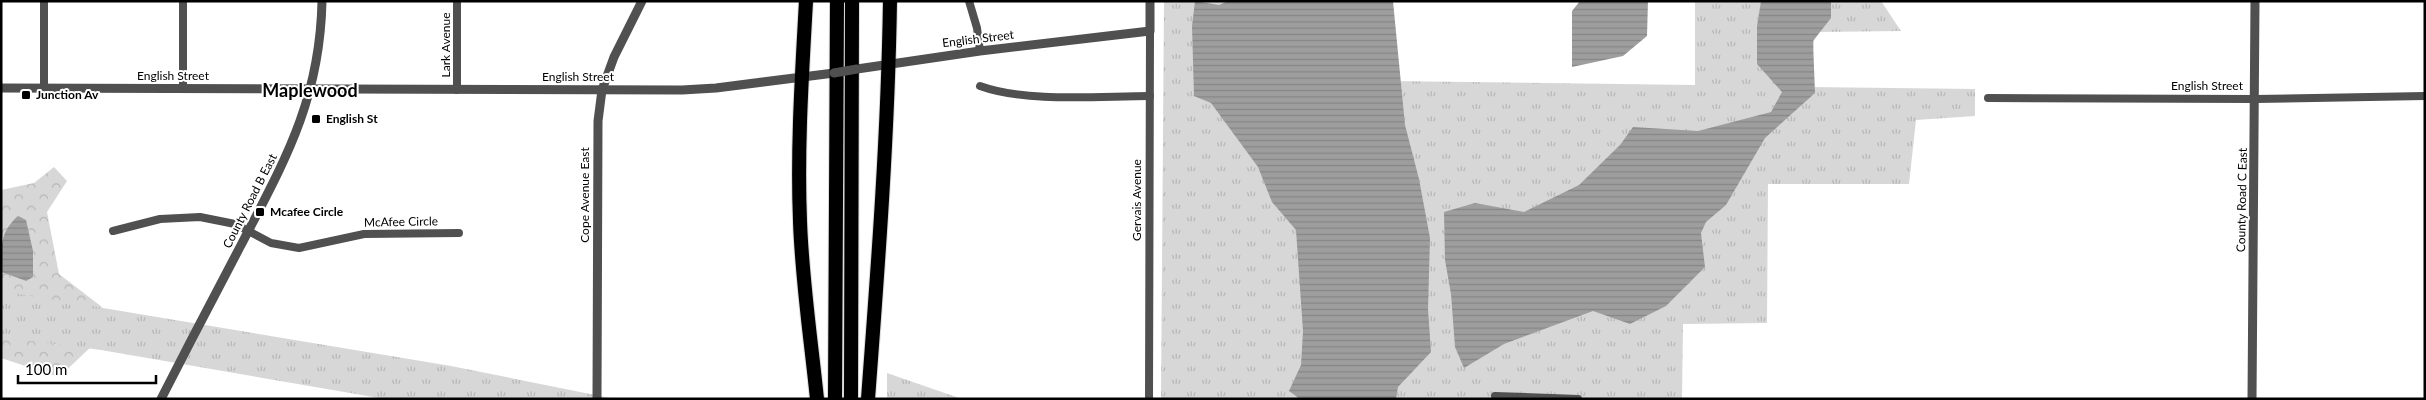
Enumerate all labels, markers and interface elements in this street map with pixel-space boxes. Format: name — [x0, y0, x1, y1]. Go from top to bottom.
street label: Lark Avenue — [438, 13, 453, 78]
street label: English Street — [941, 27, 1015, 50]
street label: English Street — [137, 68, 210, 83]
street label: English Street — [542, 69, 615, 84]
street label: English Street — [2171, 78, 2244, 93]
district label: Maplewood — [262, 79, 358, 101]
place label: Junction Av — [36, 87, 99, 102]
marker: Junction Av — [20, 89, 32, 101]
place label: English St — [326, 111, 378, 126]
marker: English St — [310, 113, 322, 125]
street label: Cope Avenue East — [577, 147, 592, 243]
street label: County Road C East — [2233, 147, 2250, 252]
street label: County Road B East — [219, 150, 280, 251]
street label: Gervais Avenue — [1129, 159, 1144, 241]
place label: Mcafee Circle — [270, 204, 344, 219]
marker: Mcafee Circle — [254, 206, 266, 218]
street label: McAfee Circle — [364, 213, 438, 230]
scale bar — [18, 352, 155, 384]
text: 100 m — [25, 360, 67, 378]

